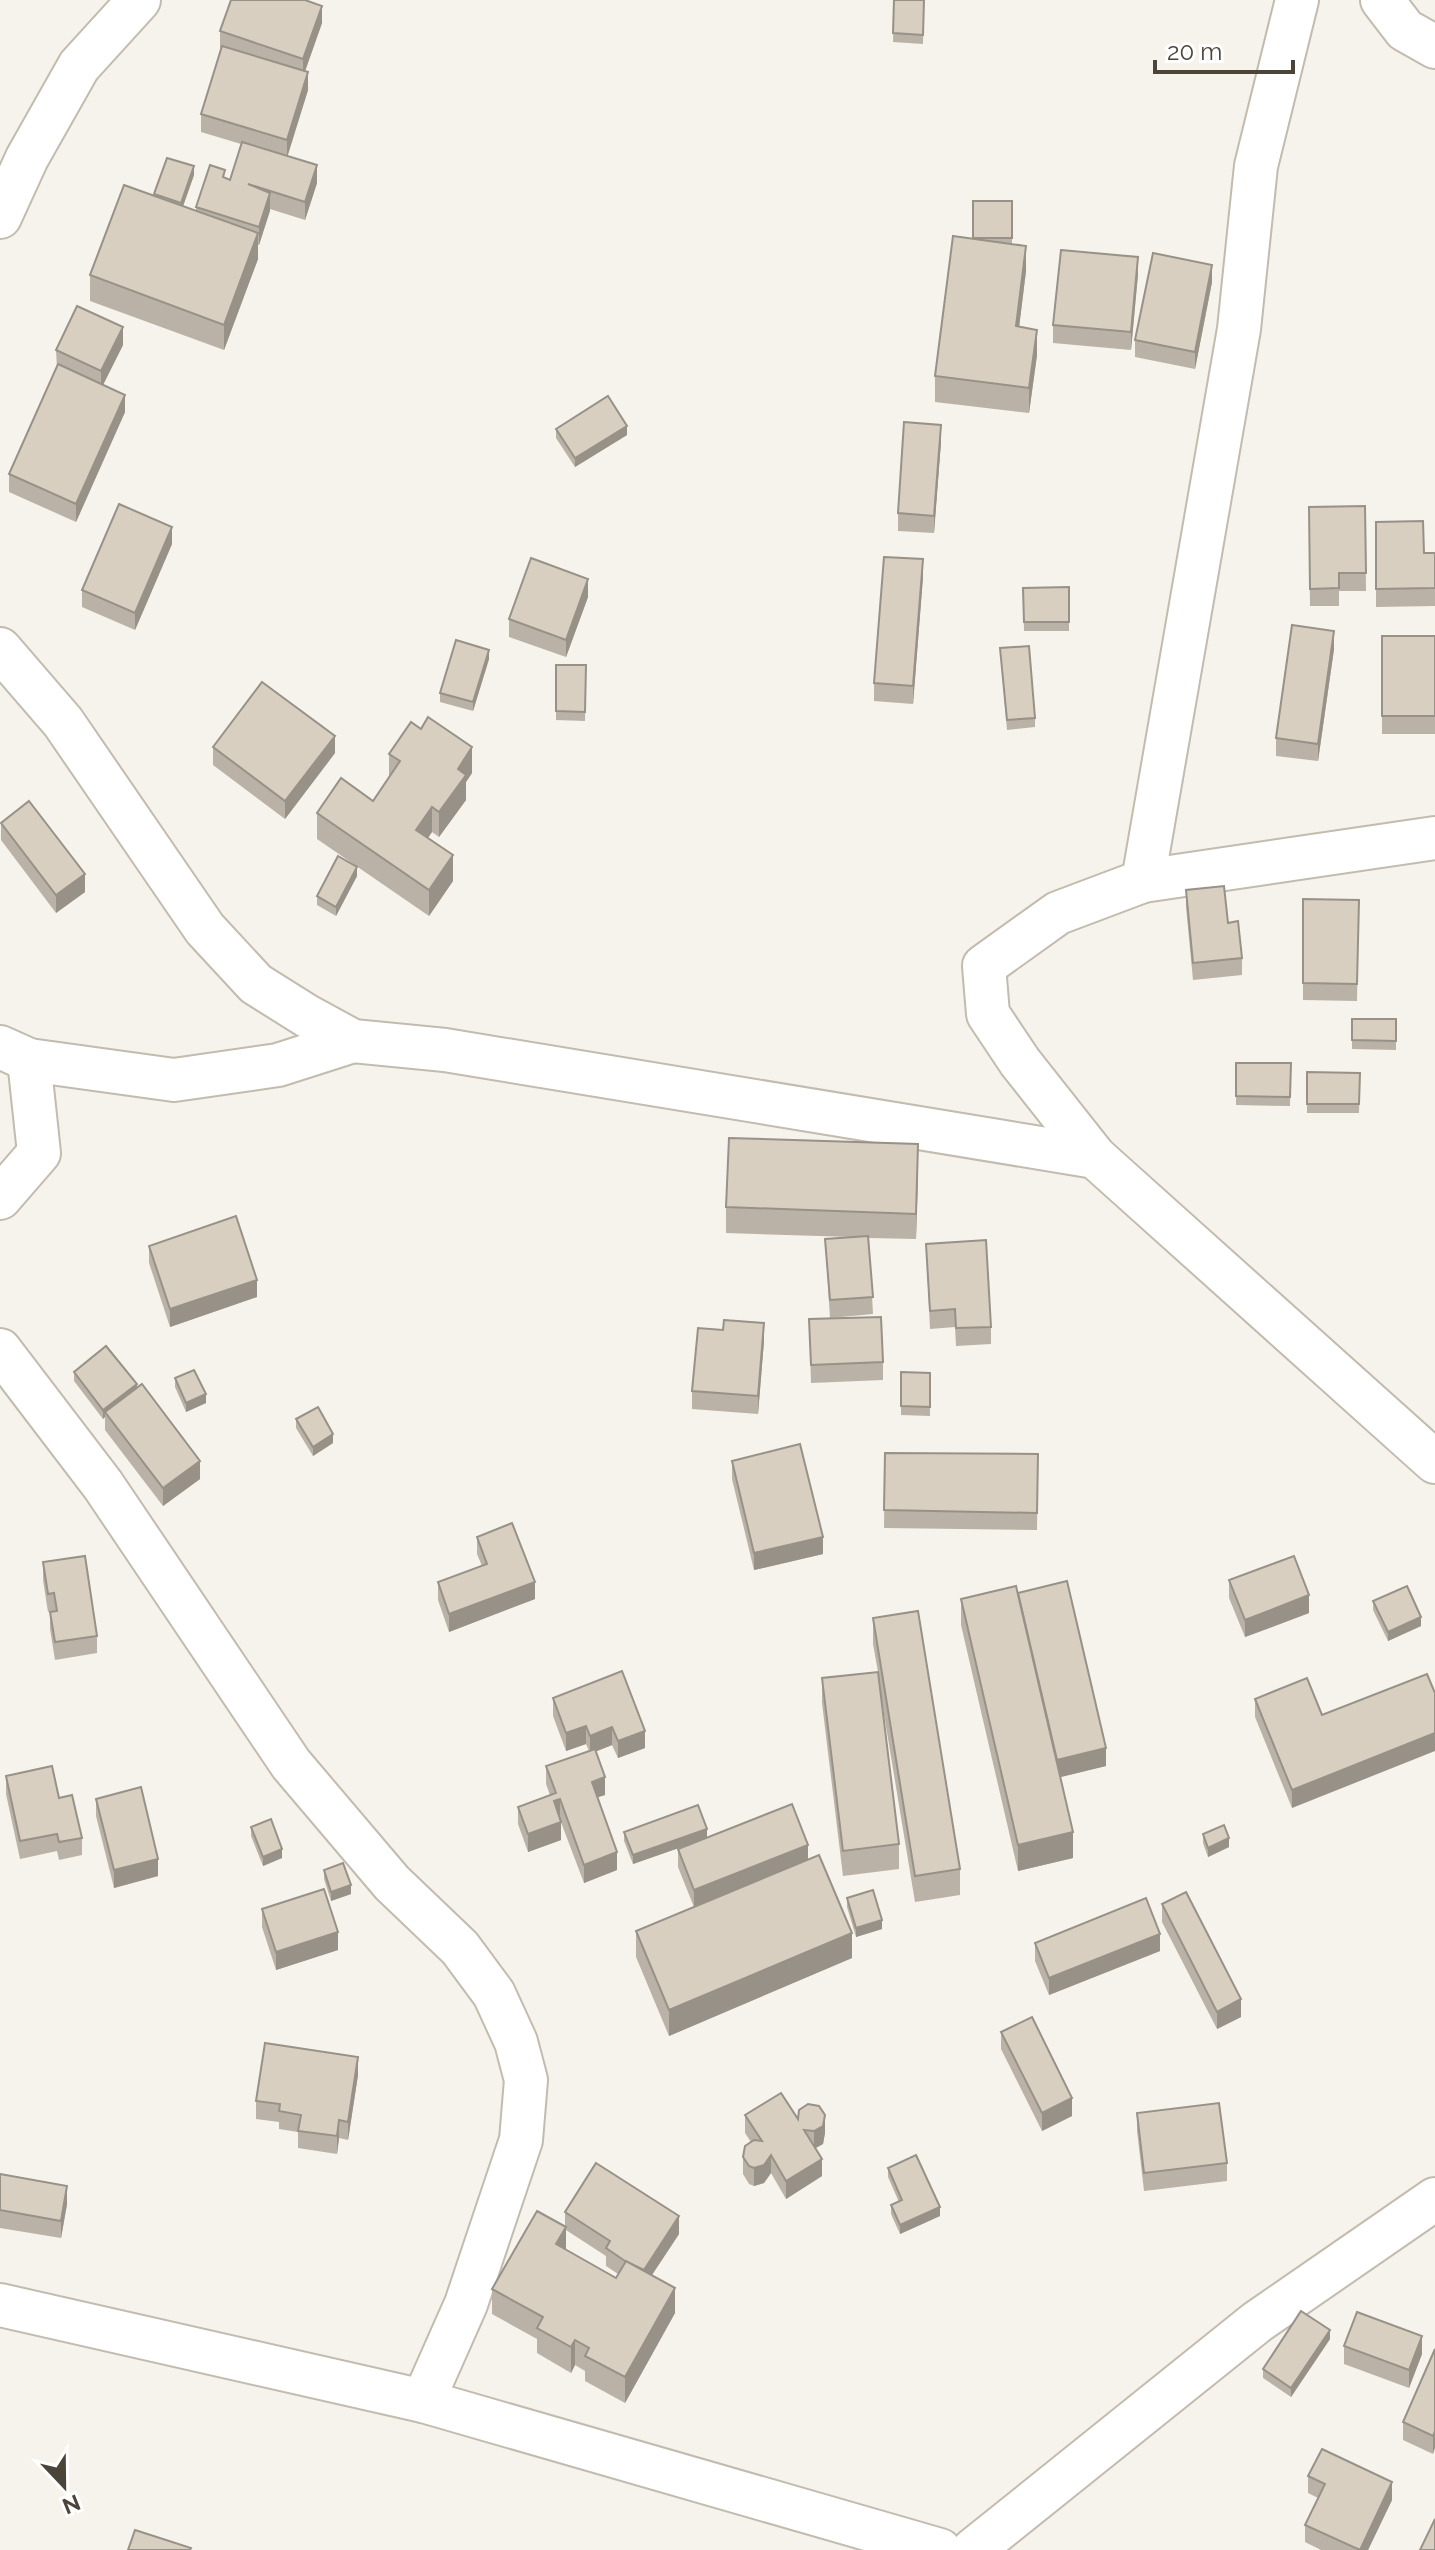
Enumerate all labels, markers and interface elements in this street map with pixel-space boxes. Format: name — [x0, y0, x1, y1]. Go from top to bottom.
scale bar — [1155, 24, 1293, 74]
text: 20 m — [1167, 37, 1222, 66]
north arrow — [24, 2446, 104, 2526]
text: N — [59, 2489, 84, 2520]

